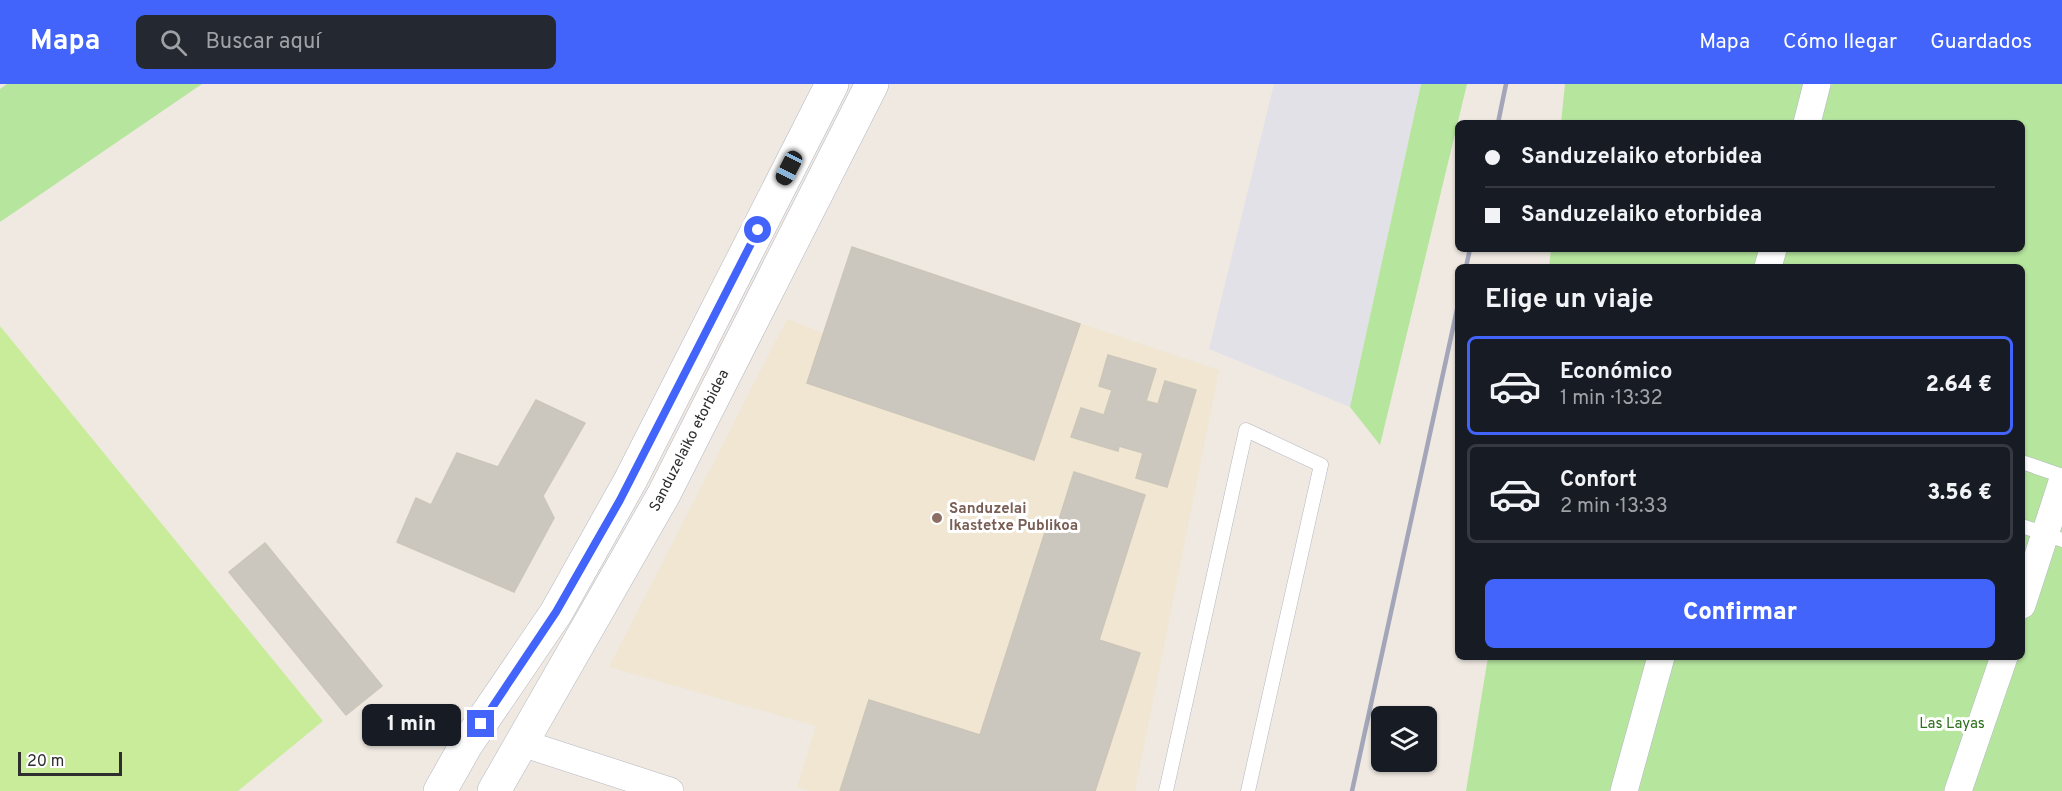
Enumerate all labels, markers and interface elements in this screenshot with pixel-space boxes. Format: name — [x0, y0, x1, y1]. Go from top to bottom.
search box — [136, 15, 556, 69]
text: Mapa — [30, 24, 100, 60]
icon: search — [157, 26, 190, 59]
text: Buscar aquí — [205, 29, 321, 56]
text: Mapa — [1699, 29, 1750, 56]
text: Cómo llegar — [1783, 29, 1897, 56]
text: Guardados — [1930, 29, 2032, 56]
text: Sanduzelaiko etorbidea — [1521, 144, 1762, 171]
car — [773, 148, 805, 188]
text: Sanduzelaiko etorbidea — [1521, 202, 1762, 229]
route start — [744, 216, 771, 243]
text: Elige un viaje — [1485, 283, 1654, 317]
icon: car — [1488, 359, 1542, 413]
text: Económico — [1560, 359, 1673, 386]
street label: Sanduzelaiko etorbidea — [646, 367, 734, 515]
text: 2.64 € — [1925, 372, 1992, 399]
text: 1 min · 13:32 — [1560, 386, 1663, 412]
icon: car — [1488, 467, 1542, 521]
text: Confort — [1560, 467, 1637, 494]
text: 3.56 € — [1927, 480, 1992, 507]
text: 2 min · 13:33 — [1560, 494, 1668, 520]
place label: Sanduzelai Ikastetxe Publikoa — [949, 500, 1078, 536]
marker: Sanduzelai Ikastetxe Publikoa — [930, 511, 944, 525]
button: Confirmar — [1485, 579, 1995, 648]
callout: 1 min — [361, 703, 460, 745]
map controls — [1371, 706, 1437, 772]
button: layers — [1371, 706, 1437, 772]
route end — [467, 710, 494, 737]
text: 1 min — [387, 712, 436, 738]
park label: Las Layas — [1919, 715, 1985, 734]
scale bar — [18, 749, 122, 776]
text: 20 m — [27, 752, 64, 772]

